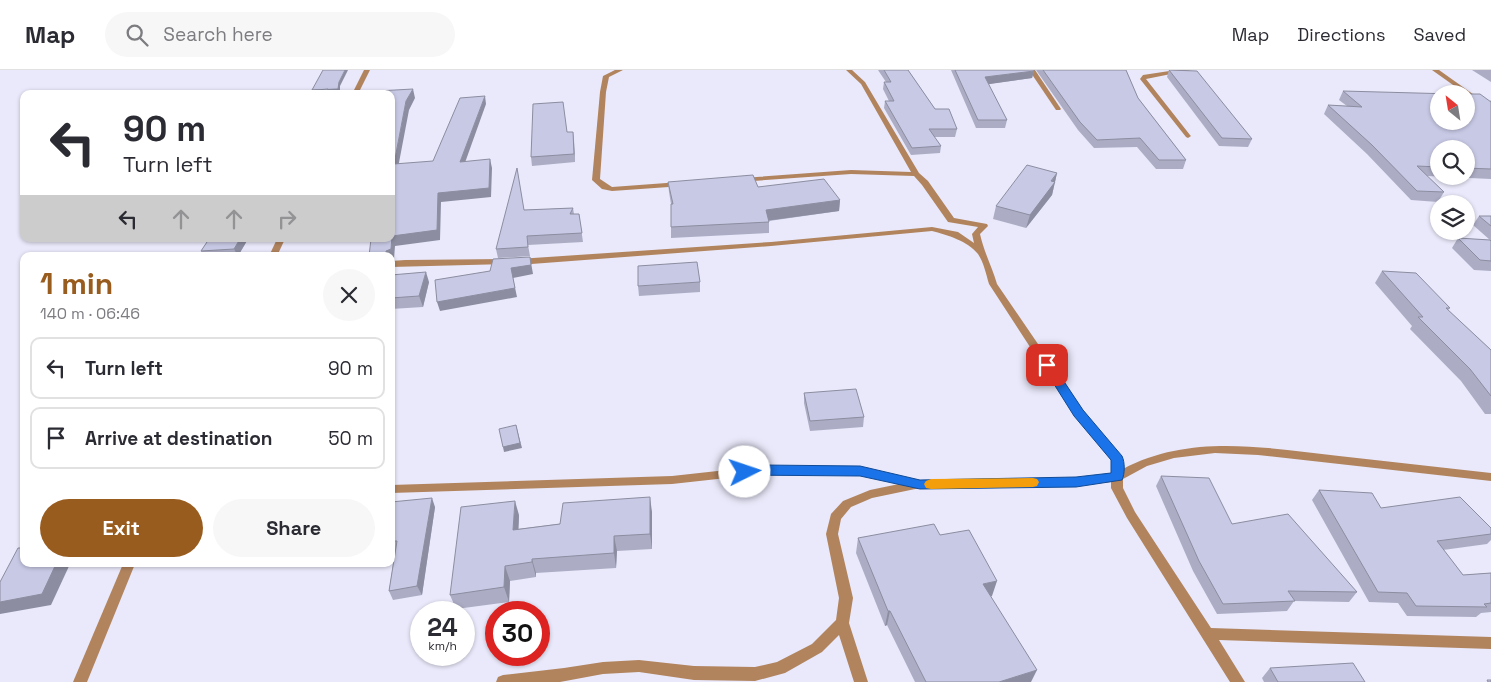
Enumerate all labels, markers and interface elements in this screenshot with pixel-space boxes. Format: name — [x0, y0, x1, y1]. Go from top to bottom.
search box — [105, 12, 455, 57]
text: Map — [25, 19, 75, 50]
icon: search — [123, 21, 151, 49]
text: Search here — [163, 22, 273, 47]
text: Map — [1232, 23, 1269, 46]
text: Directions — [1297, 23, 1386, 46]
text: Saved — [1414, 23, 1466, 46]
north arrow — [1430, 85, 1475, 130]
map controls — [1430, 85, 1475, 240]
text: 90 m — [123, 107, 206, 151]
icon: left — [40, 110, 105, 175]
button: search — [1430, 140, 1475, 185]
text: Turn left — [123, 150, 213, 178]
button: layers — [1430, 195, 1475, 240]
icon: left — [114, 205, 142, 233]
icon: ahead — [167, 205, 195, 233]
icon: ahead — [220, 205, 248, 233]
icon: right — [273, 205, 301, 233]
text: 1 min — [40, 264, 113, 303]
button: close — [323, 269, 375, 321]
text: 140 m · 06:46 — [40, 303, 140, 324]
pin — [1026, 344, 1068, 386]
icon: arrive — [1033, 351, 1061, 379]
icon: left — [42, 354, 70, 382]
text: Turn left — [85, 356, 163, 381]
text: 90 m — [328, 356, 373, 381]
icon: arrive — [42, 424, 70, 452]
text: Arrive at destination — [85, 426, 273, 451]
text: 50 m — [328, 426, 373, 451]
position arrow — [718, 445, 770, 497]
button: Exit — [40, 499, 203, 557]
button: Share — [213, 499, 375, 557]
speed limit sign: 30 — [485, 601, 550, 666]
text: 24 — [427, 611, 458, 643]
text: km/h — [428, 638, 457, 654]

